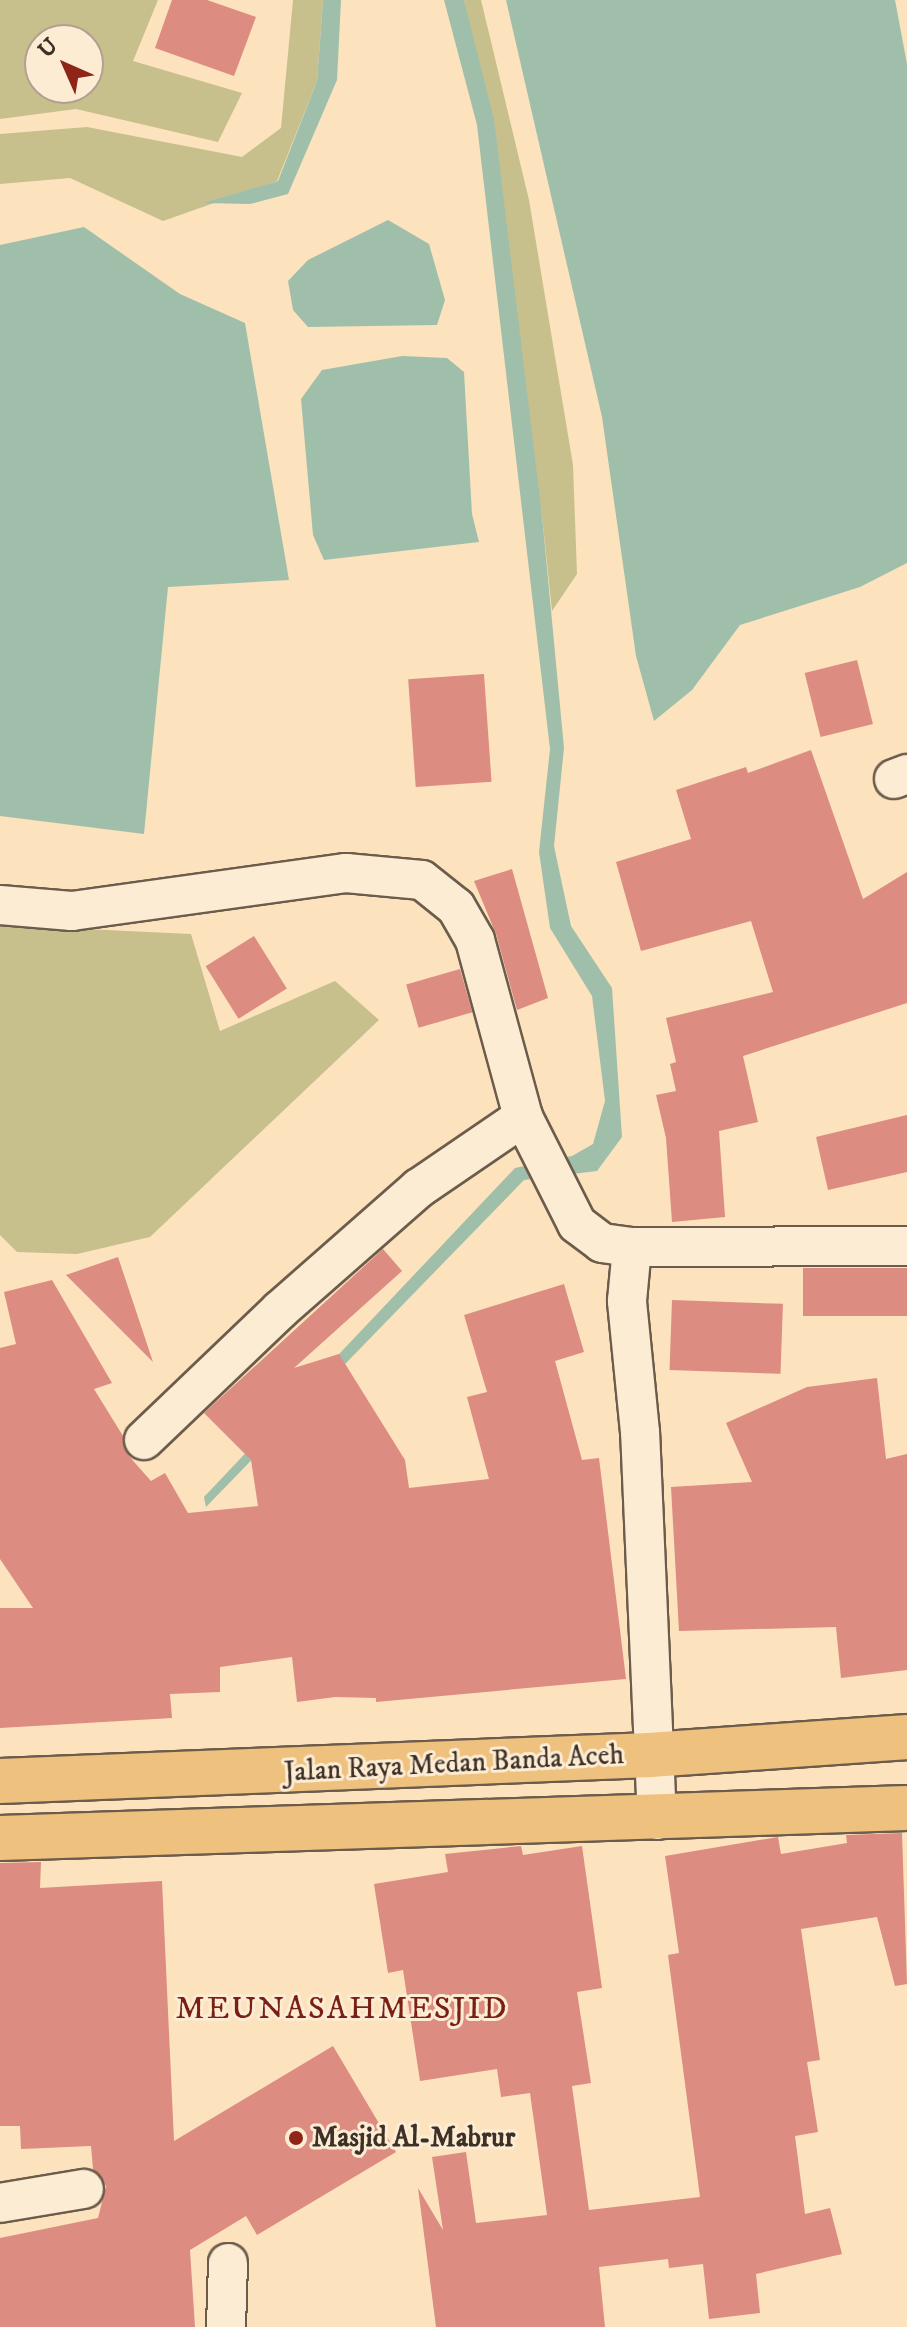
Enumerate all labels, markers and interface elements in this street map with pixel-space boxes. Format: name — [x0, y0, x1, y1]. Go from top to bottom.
north arrow — [24, 24, 104, 104]
text: U — [33, 33, 64, 64]
street label: Jalan Raya Medan Banda Aceh — [283, 1738, 625, 1790]
district label: MEUNASAHMESJID — [175, 1990, 509, 2028]
place label: Masjid Al-Mabrur — [312, 2121, 515, 2155]
marker: Masjid Al-Mabrur — [287, 2129, 305, 2147]

